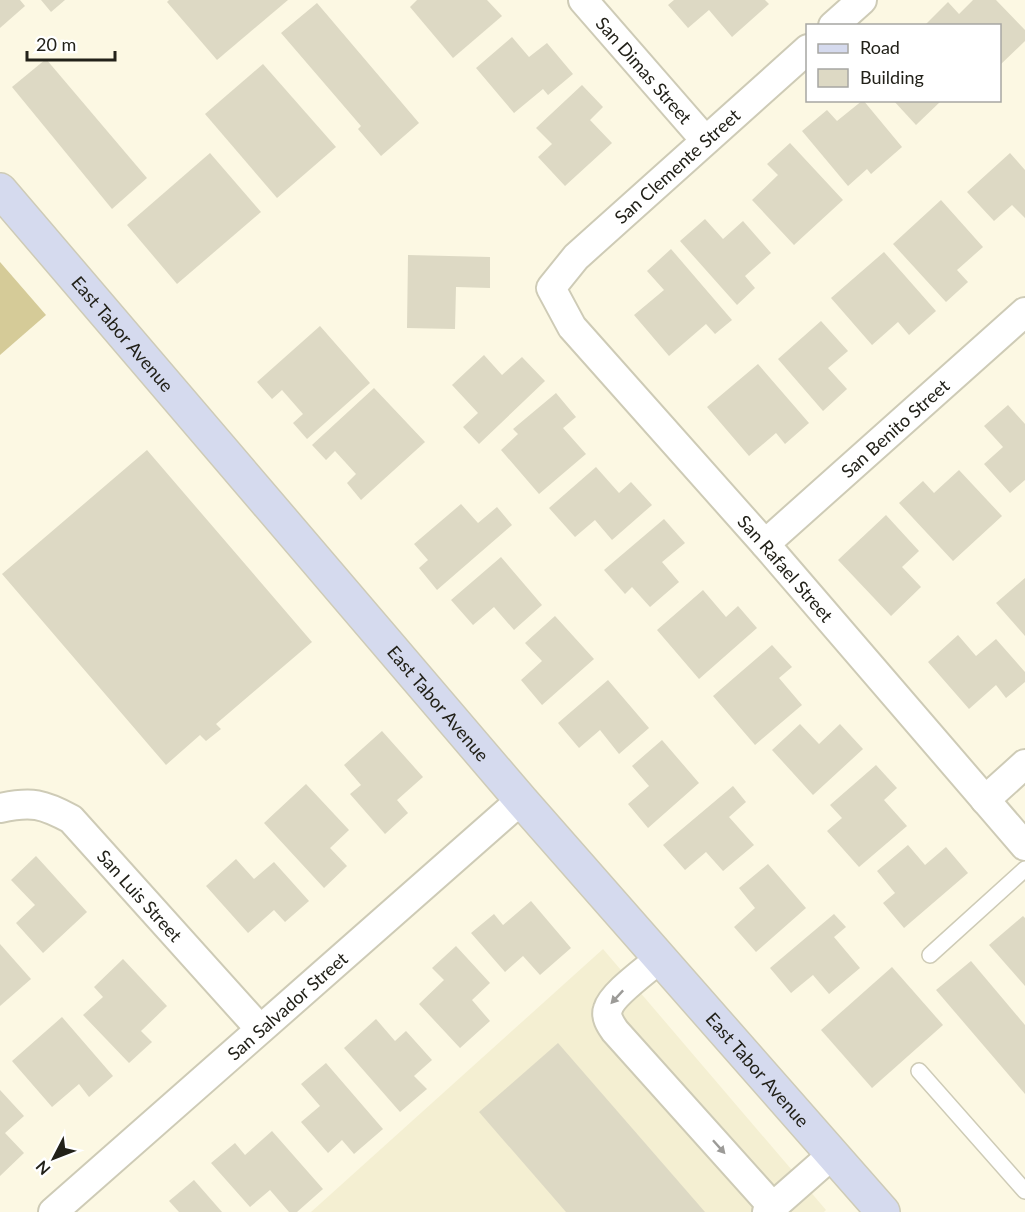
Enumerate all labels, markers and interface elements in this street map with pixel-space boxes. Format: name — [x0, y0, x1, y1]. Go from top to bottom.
street label: San Dimas Street — [592, 12, 697, 129]
scale bar — [27, 24, 116, 62]
legend — [806, 24, 1001, 102]
text: 20 m — [36, 33, 76, 55]
text: Road — [860, 36, 900, 58]
text: Building — [860, 66, 924, 88]
street label: San Clemente Street — [610, 104, 745, 228]
street label: East Tabor Avenue — [67, 271, 178, 396]
street label: San Benito Street — [836, 374, 954, 482]
street label: San Rafael Street — [733, 510, 838, 627]
street label: East Tabor Avenue — [383, 641, 494, 766]
street label: San Luis Street — [93, 845, 187, 946]
street label: San Salvador Street — [223, 947, 352, 1065]
one-way arrow — [610, 990, 624, 1005]
street label: East Tabor Avenue — [702, 1008, 814, 1131]
north arrow — [24, 1128, 84, 1188]
one-way arrow — [712, 1139, 725, 1154]
text: N — [31, 1157, 54, 1179]

